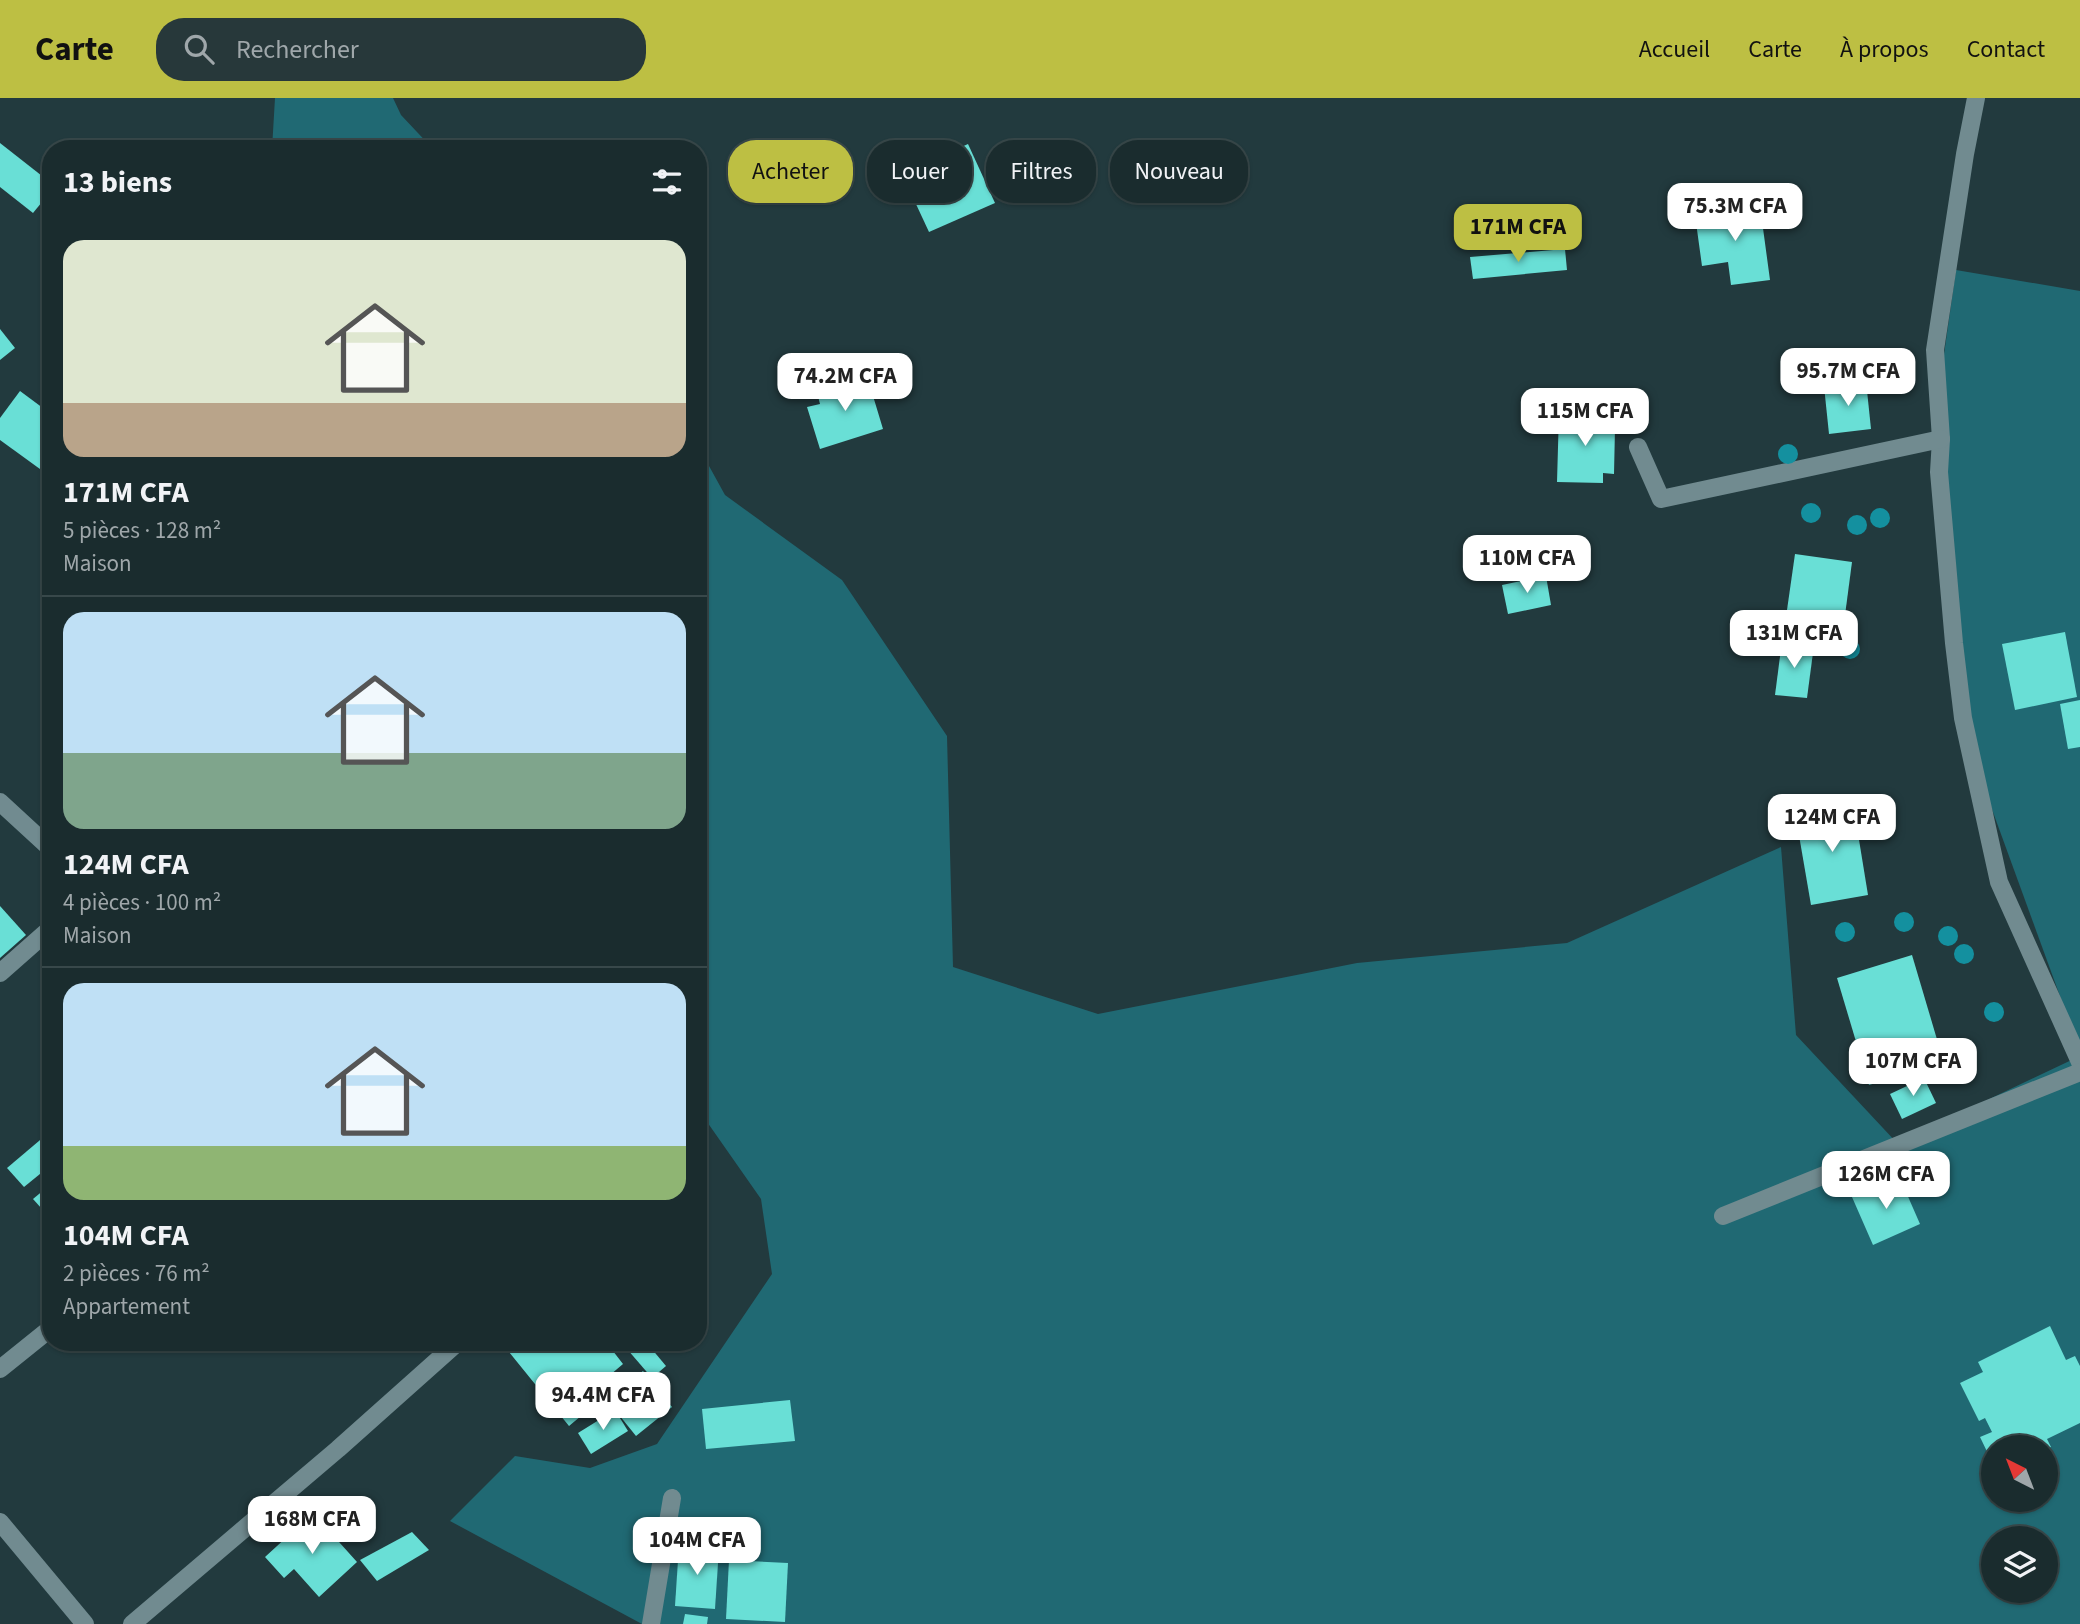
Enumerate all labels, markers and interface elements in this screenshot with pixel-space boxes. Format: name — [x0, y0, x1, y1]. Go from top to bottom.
search box — [156, 18, 646, 81]
text: Carte — [35, 26, 114, 73]
icon: search — [180, 30, 218, 68]
text: Rechercher — [236, 31, 359, 68]
text: Accueil — [1639, 32, 1710, 67]
text: Carte — [1748, 32, 1802, 67]
text: À propos — [1840, 32, 1929, 67]
text: Contact — [1967, 32, 2045, 67]
chip: Acheter — [728, 140, 853, 203]
chip: Louer — [867, 140, 972, 203]
chip: Filtres — [986, 140, 1096, 203]
chip: Nouveau — [1110, 140, 1248, 203]
text: 13 biens — [63, 161, 172, 204]
icon: filters — [648, 163, 686, 201]
pin: 75.3M CFA — [1655, 184, 1815, 243]
text: 75.3M CFA — [1683, 189, 1787, 222]
pin: 171M CFA — [1446, 204, 1590, 264]
text: 171M CFA — [1470, 210, 1566, 243]
icon: home — [312, 285, 438, 411]
pin: 95.7M CFA — [1768, 348, 1928, 408]
pin: 74.2M CFA — [765, 354, 925, 413]
text: 95.7M CFA — [1796, 354, 1900, 387]
text: 74.2M CFA — [793, 359, 897, 392]
pin: 115M CFA — [1513, 388, 1657, 448]
text: 115M CFA — [1537, 394, 1633, 427]
text: 171M CFA — [63, 471, 189, 514]
text: 5 pièces · 128 m² — [63, 514, 221, 547]
pin: 110M CFA — [1455, 536, 1599, 595]
text: 110M CFA — [1479, 541, 1575, 574]
text: Maison — [63, 547, 132, 580]
pin: 131M CFA — [1722, 610, 1866, 670]
text: 131M CFA — [1746, 616, 1842, 649]
icon: home — [312, 657, 438, 783]
pin: 124M CFA — [1760, 794, 1904, 854]
text: 124M CFA — [1784, 800, 1880, 833]
text: 124M CFA — [63, 843, 189, 886]
text: 4 pièces · 100 m² — [63, 886, 221, 919]
text: Maison — [63, 919, 132, 952]
icon: home — [312, 1028, 438, 1154]
pin: 107M CFA — [1841, 1038, 1985, 1098]
text: 107M CFA — [1865, 1044, 1961, 1077]
pin: 126M CFA — [1814, 1152, 1958, 1211]
text: 126M CFA — [1838, 1157, 1934, 1190]
text: 104M CFA — [63, 1214, 189, 1257]
text: 2 pièces · 76 m² — [63, 1257, 210, 1290]
text: Appartement — [63, 1290, 190, 1323]
pin: 94.4M CFA — [523, 1372, 683, 1432]
text: 94.4M CFA — [551, 1378, 655, 1411]
north arrow — [1981, 1435, 2058, 1512]
map controls — [1981, 1435, 2058, 1603]
pin: 168M CFA — [240, 1496, 384, 1556]
text: 168M CFA — [264, 1502, 360, 1535]
pin: 104M CFA — [625, 1518, 769, 1577]
text: 104M CFA — [649, 1523, 745, 1556]
button: layers — [1981, 1526, 2058, 1603]

